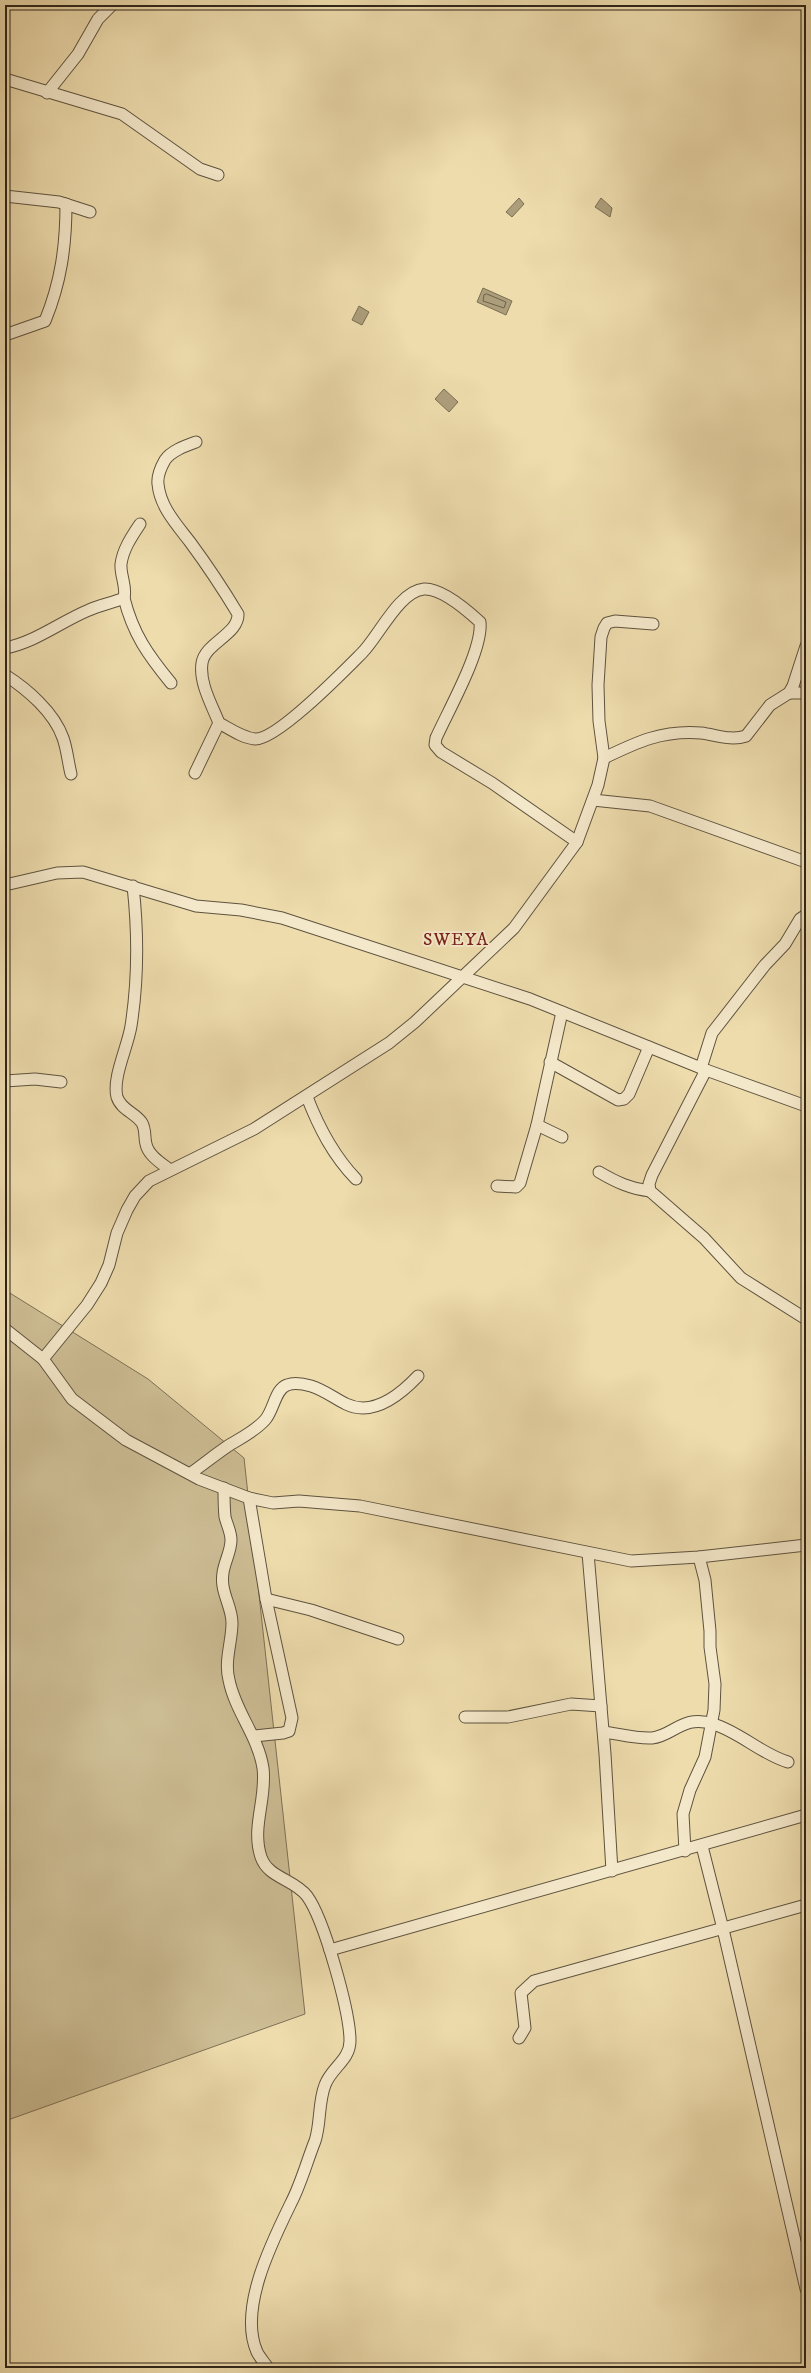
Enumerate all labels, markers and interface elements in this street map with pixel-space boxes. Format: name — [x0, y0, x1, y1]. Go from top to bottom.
district label: SWEYA — [423, 929, 489, 951]

